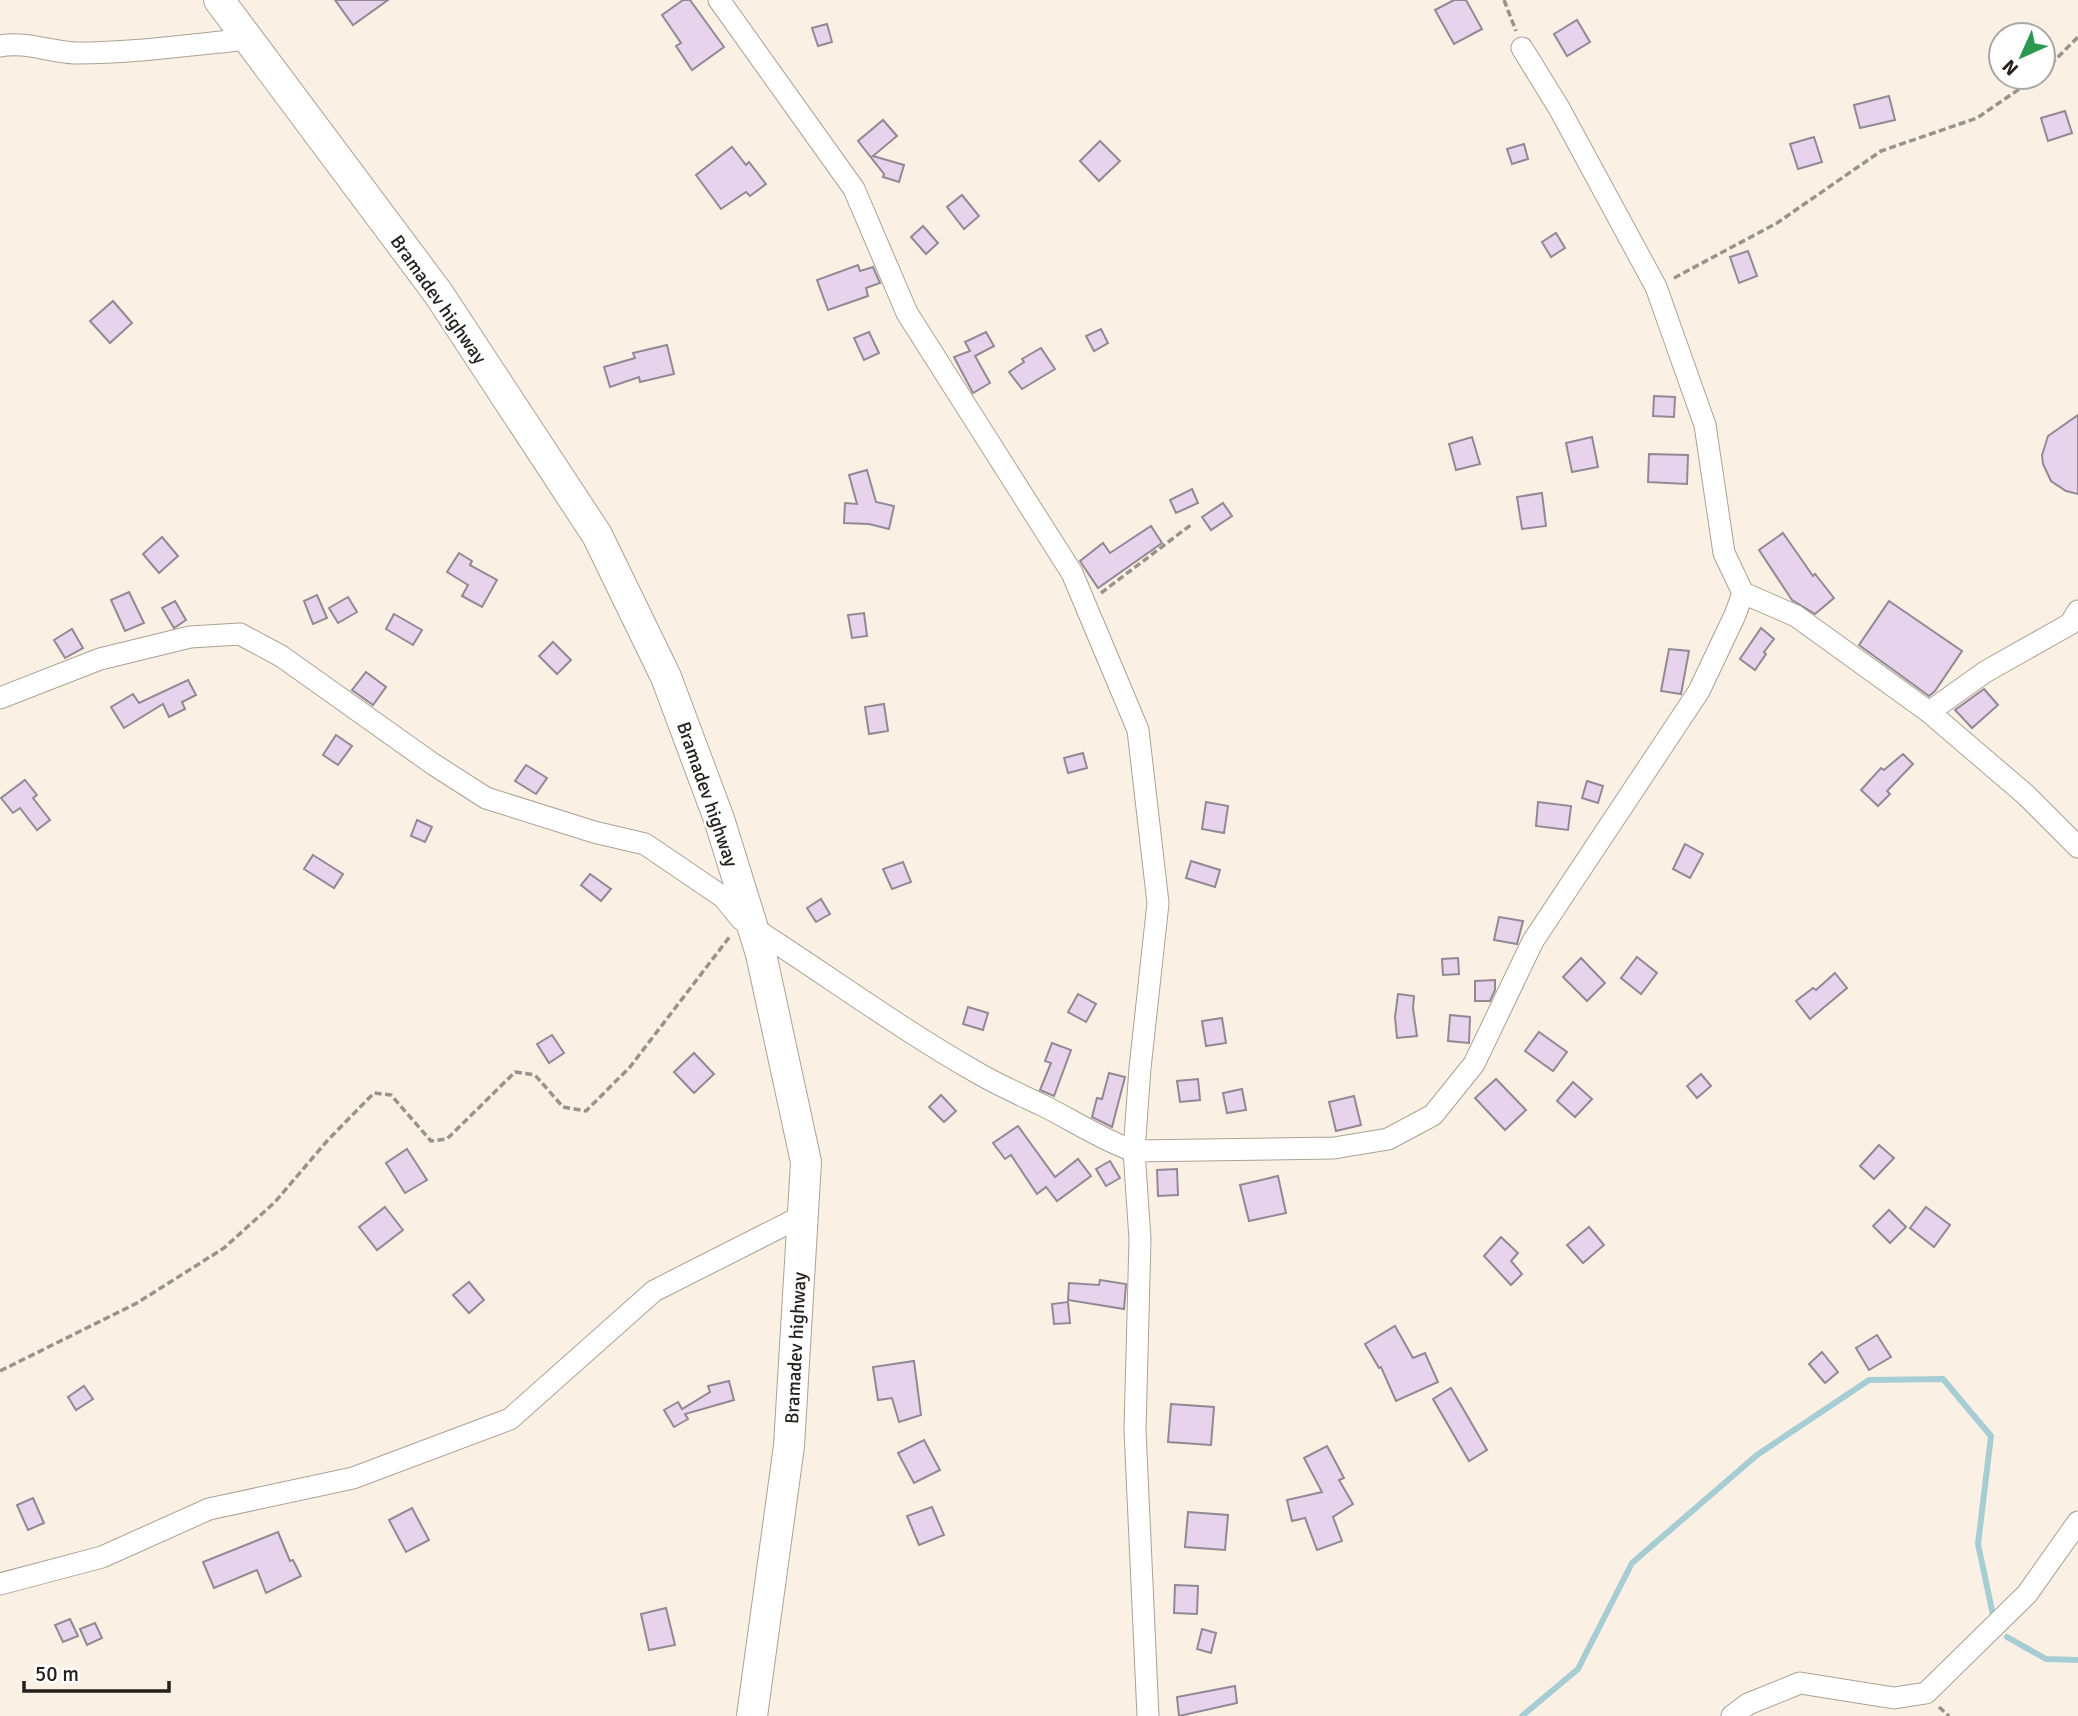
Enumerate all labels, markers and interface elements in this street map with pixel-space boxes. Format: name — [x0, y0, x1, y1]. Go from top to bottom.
north arrow — [1987, 21, 2057, 91]
text: N — [1998, 54, 2024, 80]
street label: Bramadev highway — [385, 230, 492, 369]
street label: Bramadev highway — [671, 719, 743, 870]
street label: Bramadev highway — [780, 1271, 812, 1425]
scale bar — [24, 1650, 170, 1694]
text: 50 m — [35, 1661, 79, 1687]

